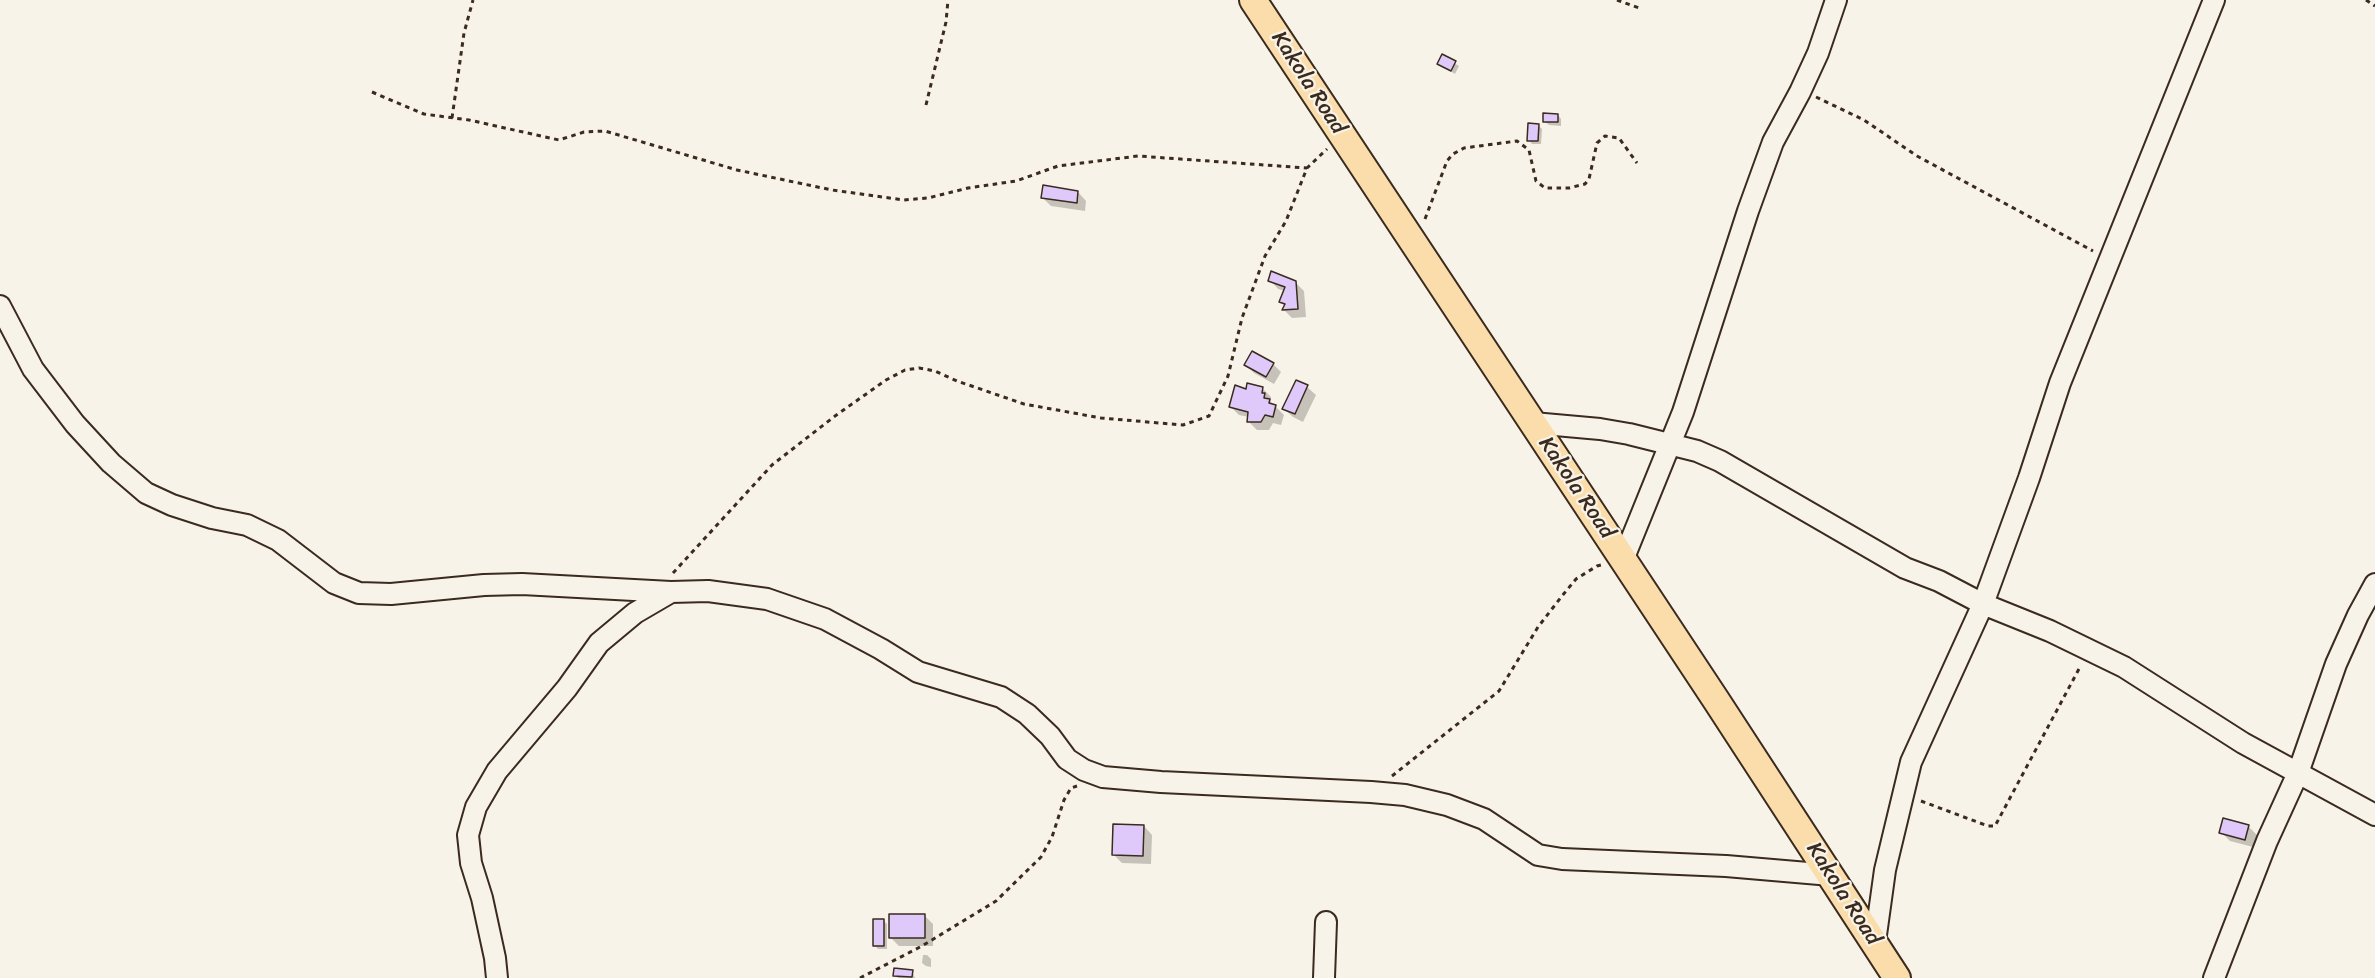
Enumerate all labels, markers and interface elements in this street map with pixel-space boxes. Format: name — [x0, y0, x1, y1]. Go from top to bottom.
street label: Kakola Road — [1265, 27, 1351, 139]
street label: Kakola Road — [1532, 432, 1620, 544]
street label: Kakola Road — [1800, 838, 1886, 950]

